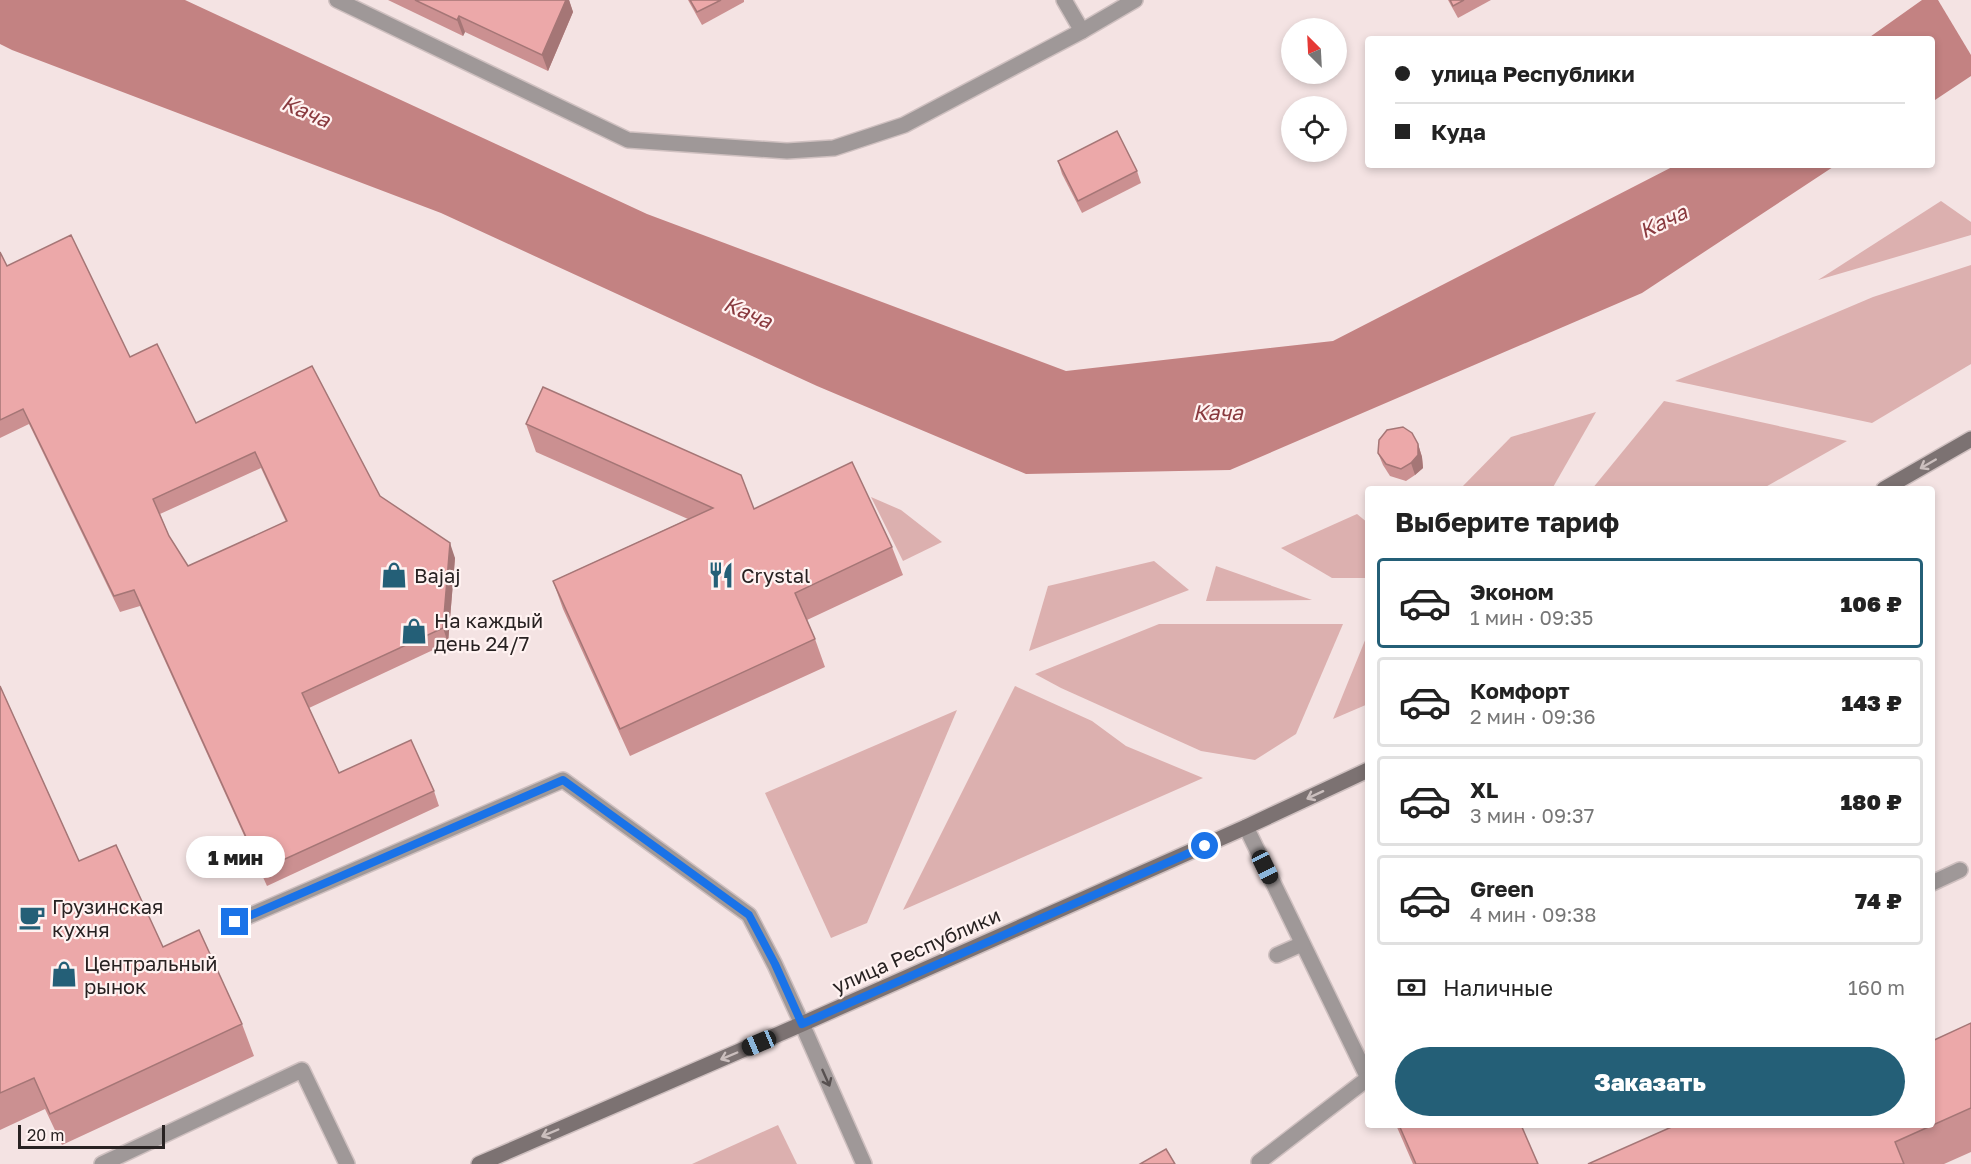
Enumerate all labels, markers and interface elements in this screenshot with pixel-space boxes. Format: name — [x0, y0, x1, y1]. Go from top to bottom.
north arrow — [1281, 18, 1347, 84]
map controls — [1281, 18, 1347, 162]
text: улица Республики — [1431, 60, 1635, 87]
water label: Кача — [278, 89, 335, 133]
button: locate — [1281, 96, 1347, 162]
text: Куда — [1431, 118, 1486, 145]
water label: Кача — [1635, 198, 1692, 244]
water label: Кача — [720, 290, 777, 334]
water label: Кача — [1193, 399, 1244, 425]
one-way arrow — [1920, 458, 1937, 470]
text: Выберите тариф — [1395, 506, 1619, 538]
shop icon: Bajaj — [379, 560, 409, 590]
restaurant icon: Crystal — [706, 560, 736, 590]
place label: Bajaj — [414, 563, 461, 587]
place label: Crystal — [741, 563, 811, 587]
icon: car — [1398, 576, 1452, 630]
text: Эконом — [1470, 578, 1554, 605]
text: 106 ₽ — [1841, 590, 1902, 617]
text: 1 мин · 09:35 — [1470, 605, 1593, 629]
place label: На каждый день 24/7 — [434, 608, 543, 655]
shop icon: На каждый день 24/7 — [399, 616, 429, 646]
icon: car — [1398, 675, 1452, 729]
text: Комфорт — [1470, 677, 1570, 704]
text: 143 ₽ — [1842, 689, 1902, 716]
text: 2 мин · 09:36 — [1470, 704, 1596, 728]
icon: car — [1398, 774, 1452, 828]
text: XL — [1470, 776, 1498, 803]
text: 180 ₽ — [1840, 788, 1902, 815]
one-way arrow — [1307, 789, 1325, 801]
text: 3 мин · 09:37 — [1470, 803, 1594, 827]
route start — [1191, 832, 1218, 859]
callout: 1 мин — [186, 835, 284, 877]
text: 1 мин — [208, 845, 263, 869]
car — [1249, 847, 1281, 887]
icon: car — [1398, 873, 1452, 927]
text: Green — [1470, 875, 1534, 902]
text: 74 ₽ — [1855, 887, 1902, 914]
place label: Грузинская кухня — [52, 894, 164, 941]
cafe icon: Грузинская кухня — [17, 902, 47, 932]
street label: улица Республики — [828, 902, 1004, 998]
text: 4 мин · 09:38 — [1470, 902, 1596, 926]
route end — [221, 908, 248, 935]
place label: Центральный рынок — [84, 951, 218, 998]
shop icon: Центральный рынок — [49, 959, 79, 989]
icon: cash — [1395, 971, 1428, 1004]
text: Наличные — [1443, 974, 1553, 1001]
text: 160 m — [1848, 975, 1905, 999]
car — [739, 1028, 779, 1058]
button: Заказать — [1395, 1047, 1905, 1116]
one-way arrow — [720, 1051, 739, 1062]
one-way arrow — [821, 1068, 832, 1086]
scale bar — [18, 1122, 165, 1150]
text: 20 m — [27, 1125, 64, 1145]
one-way arrow — [541, 1129, 559, 1140]

